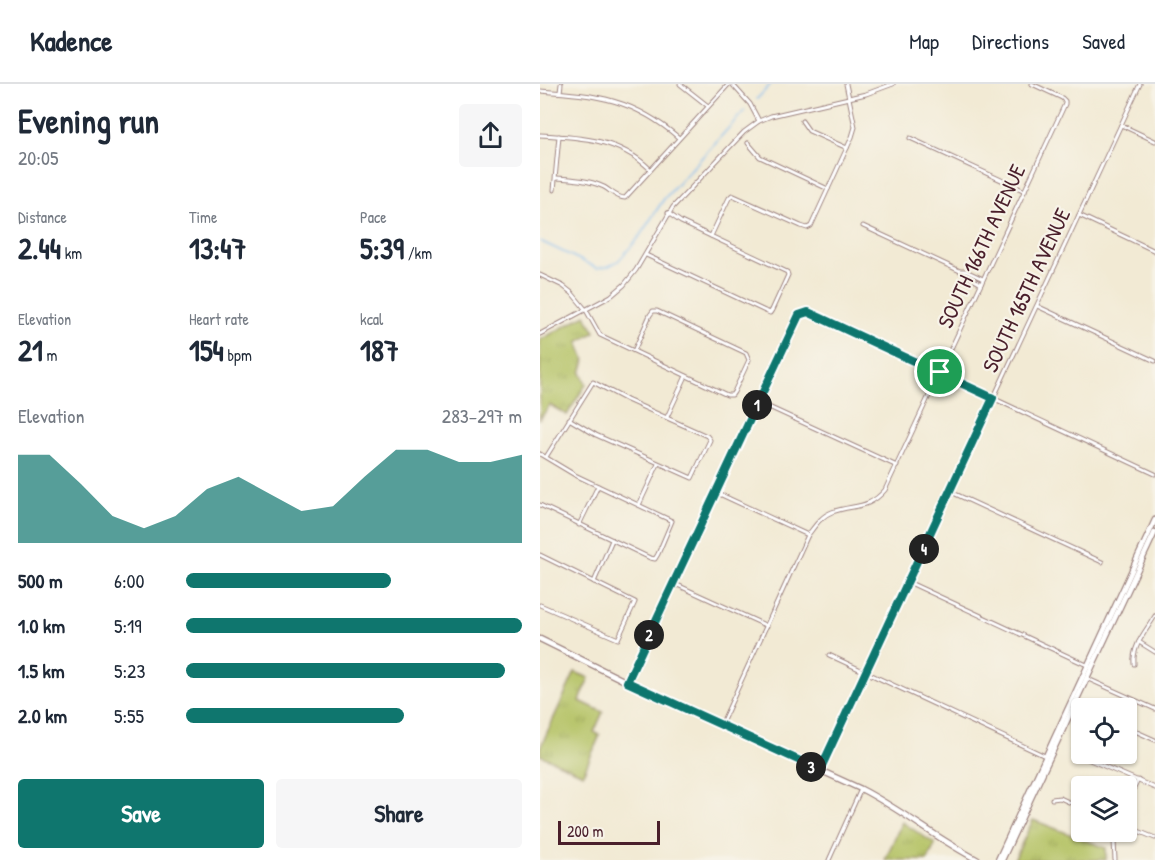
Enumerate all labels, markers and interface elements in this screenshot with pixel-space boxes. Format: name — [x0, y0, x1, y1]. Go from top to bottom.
text: Kadence — [30, 22, 112, 60]
text: Map — [909, 27, 939, 56]
text: Directions — [972, 27, 1049, 56]
text: Saved — [1082, 27, 1125, 56]
text: Evening run — [18, 99, 159, 143]
button: share — [459, 104, 522, 167]
text: 20:05 — [18, 144, 58, 171]
street label: SOUTH 166TH AVENUE — [930, 159, 1032, 333]
street label: SOUTH 165TH AVENUE — [975, 203, 1077, 377]
text: Distance — [18, 206, 67, 228]
text: Time — [189, 206, 217, 228]
text: Pace — [360, 206, 387, 228]
text: 2.44 — [18, 228, 61, 268]
text: 13:47 — [189, 228, 246, 268]
text: 5:39 — [360, 228, 404, 268]
text: km — [61, 242, 82, 264]
text: /km — [404, 242, 432, 264]
text: Elevation — [18, 308, 71, 330]
text: Heart rate — [189, 308, 249, 330]
text: kcal — [360, 308, 383, 330]
text: 21 — [18, 330, 43, 370]
text: 154 — [189, 330, 224, 370]
text: 187 — [360, 330, 399, 370]
text: m — [43, 344, 58, 366]
text: bpm — [224, 344, 252, 366]
pin — [914, 346, 965, 397]
icon: arrive — [923, 355, 956, 388]
pin: 1 — [742, 390, 772, 420]
text: 1 — [754, 394, 760, 416]
text: Elevation — [18, 402, 84, 429]
text: 283–297 m — [442, 402, 522, 429]
pin: 4 — [909, 534, 939, 564]
text: 4 — [921, 538, 927, 560]
text: 500 m — [18, 567, 63, 594]
text: 6:00 — [114, 567, 145, 594]
text: 1.0 km — [18, 612, 65, 639]
text: 5:19 — [114, 612, 142, 639]
pin: 2 — [634, 620, 664, 650]
text: 2 — [645, 624, 653, 646]
text: 1.5 km — [18, 657, 65, 684]
text: 5:23 — [114, 657, 145, 684]
map controls — [1071, 698, 1137, 842]
button: locate — [1071, 698, 1137, 764]
text: 2.0 km — [18, 702, 67, 729]
text: 5:55 — [114, 702, 144, 729]
pin: 3 — [796, 752, 826, 782]
text: 3 — [807, 756, 815, 778]
button: layers — [1071, 776, 1137, 842]
button: Save — [18, 779, 264, 848]
button: Share — [276, 779, 522, 848]
scale bar — [558, 818, 660, 846]
text: 200 m — [567, 820, 603, 842]

